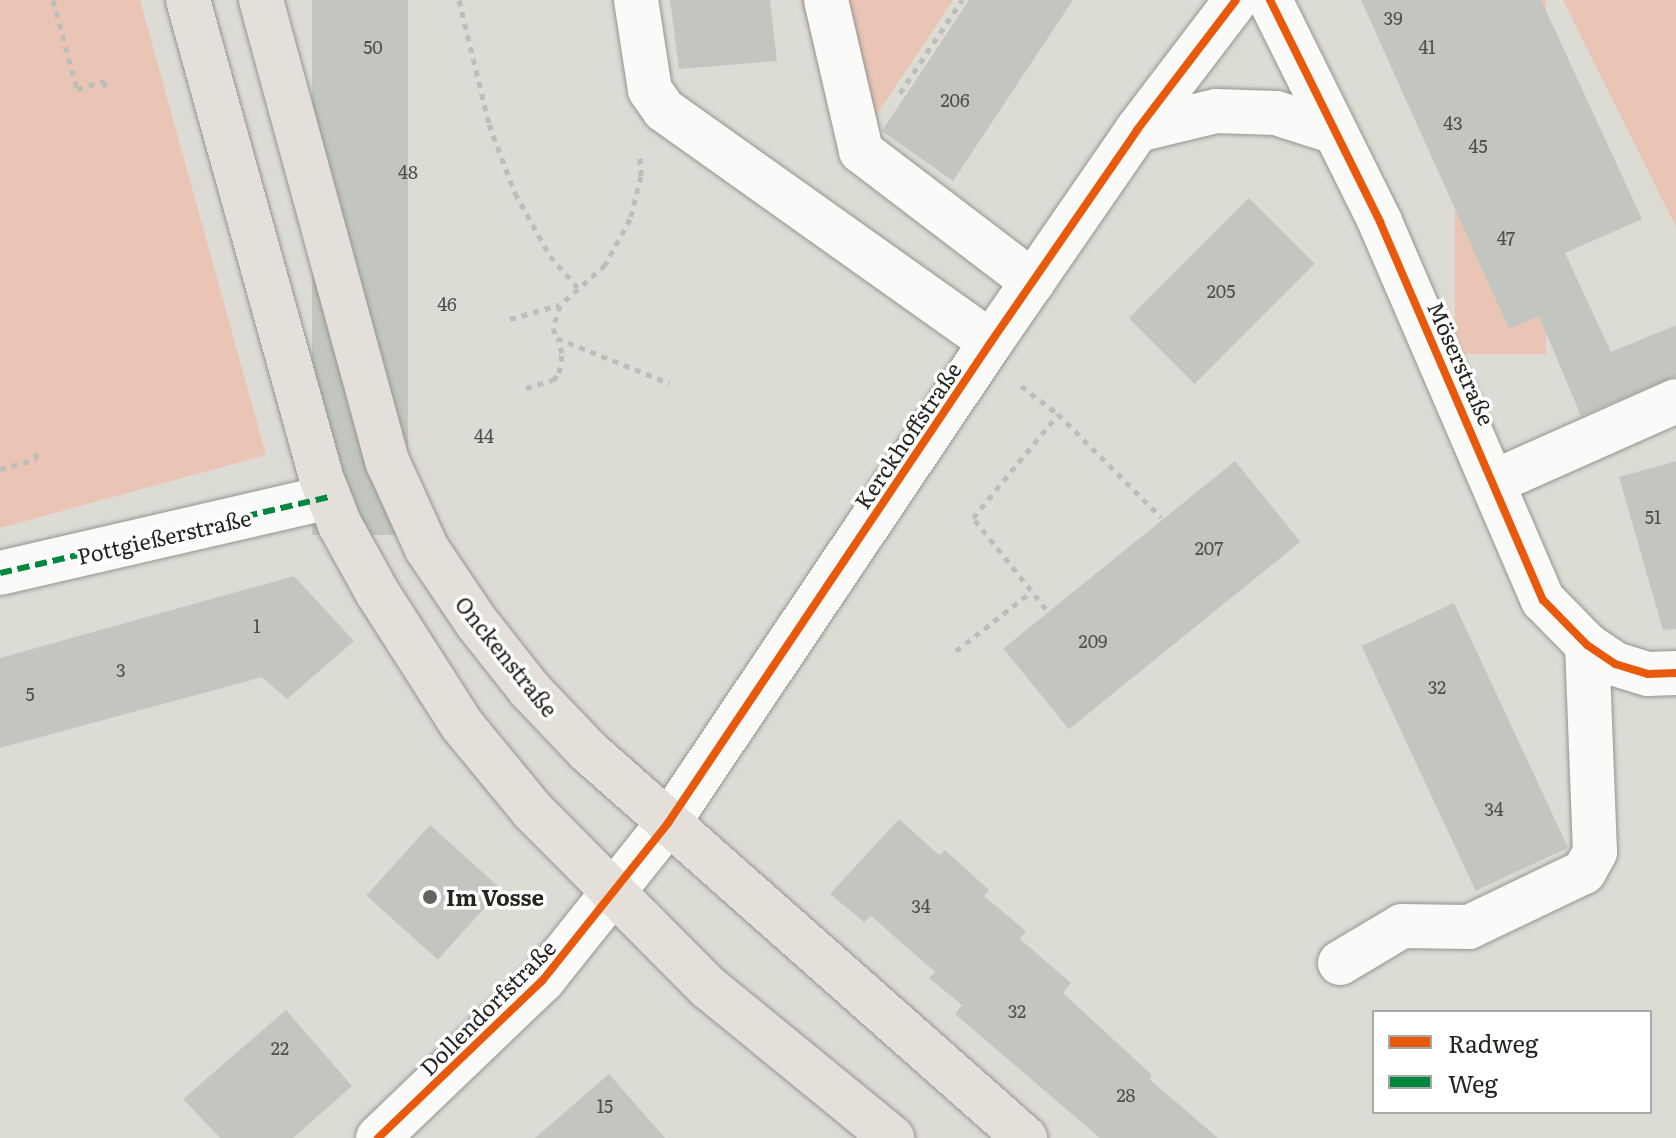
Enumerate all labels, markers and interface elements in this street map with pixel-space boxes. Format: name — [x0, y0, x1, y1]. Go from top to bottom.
house number: 39 — [1383, 7, 1403, 29]
house number: 50 — [363, 36, 383, 58]
house number: 41 — [1418, 36, 1436, 58]
house number: 206 — [940, 89, 970, 111]
house number: 43 — [1443, 112, 1463, 134]
house number: 45 — [1468, 135, 1488, 157]
house number: 48 — [398, 161, 418, 183]
house number: 47 — [1497, 227, 1515, 249]
house number: 205 — [1207, 280, 1235, 302]
house number: 46 — [437, 293, 457, 315]
street label: Möserstraße — [1423, 297, 1501, 429]
street label: Kerckhoffstraße — [848, 357, 966, 513]
house number: 44 — [474, 425, 494, 447]
street label: Pottgießerstraße — [74, 503, 254, 569]
house number: 51 — [1645, 506, 1661, 528]
house number: 207 — [1195, 537, 1223, 559]
street label: Onckenstraße — [450, 590, 564, 722]
house number: 1 — [253, 615, 261, 637]
house number: 209 — [1079, 630, 1107, 652]
house number: 3 — [116, 659, 126, 681]
house number: 32 — [1428, 676, 1446, 698]
house number: 5 — [25, 683, 35, 705]
house number: 34 — [1484, 798, 1504, 820]
place label: Im Vosse — [446, 884, 544, 910]
marker: Im Vosse — [421, 888, 439, 906]
house number: 34 — [911, 895, 931, 917]
street label: Dollendorfstraße — [414, 934, 560, 1080]
house number: 32 — [1008, 1000, 1026, 1022]
legend — [1372, 1010, 1652, 1114]
text: Radweg — [1448, 1025, 1538, 1060]
house number: 22 — [271, 1037, 289, 1059]
text: Weg — [1448, 1065, 1498, 1100]
house number: 28 — [1116, 1084, 1136, 1106]
house number: 15 — [597, 1095, 613, 1117]

